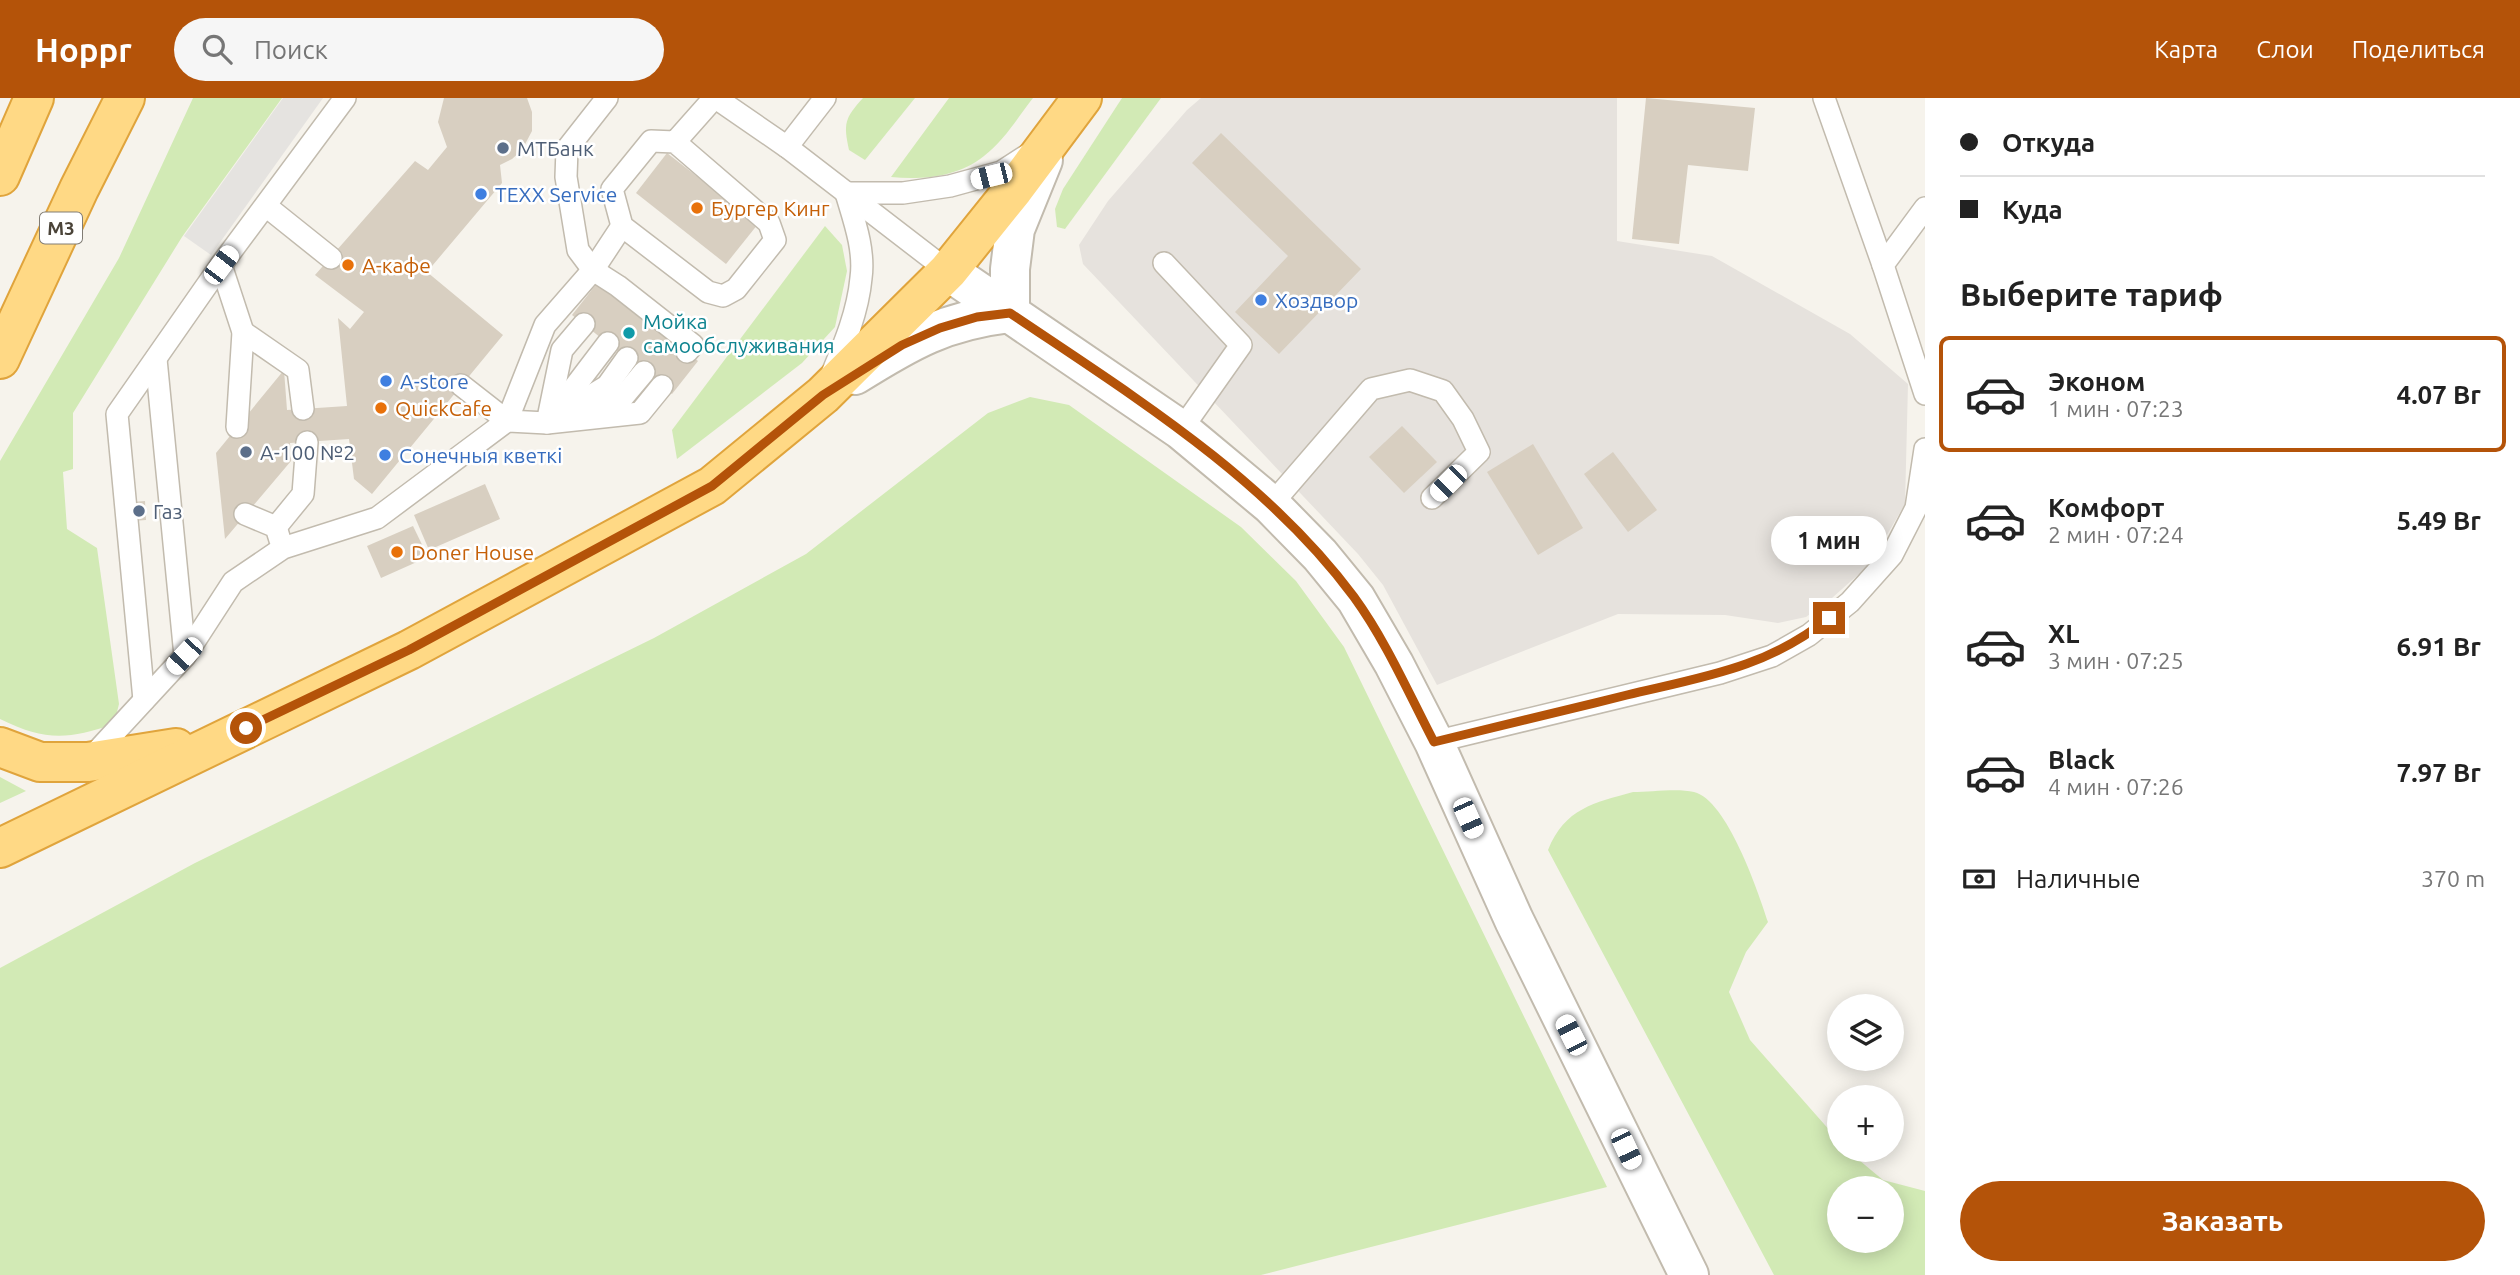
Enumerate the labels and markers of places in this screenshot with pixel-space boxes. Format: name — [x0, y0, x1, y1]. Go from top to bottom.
place label: МТБанк — [517, 136, 594, 160]
marker: МТБанк — [495, 140, 511, 156]
place label: TEXX Service — [495, 182, 617, 206]
marker: TEXX Service — [473, 186, 489, 202]
place label: Бургер Кинг — [711, 196, 830, 220]
marker: Бургер Кинг — [689, 200, 705, 216]
place label: А-кафе — [362, 253, 431, 277]
marker: А-кафе — [340, 257, 356, 273]
place label: Хоздвор — [1275, 288, 1358, 312]
marker: Хоздвор — [1253, 292, 1269, 308]
place label: Мойка самообслуживания — [643, 309, 835, 357]
marker: Мойка самообслуживания — [621, 325, 637, 341]
place label: A-store — [400, 369, 469, 393]
marker: A-store — [378, 373, 394, 389]
place label: QuickCafe — [395, 396, 492, 420]
marker: QuickCafe — [373, 400, 389, 416]
place label: А-100 №2 — [260, 440, 355, 464]
place label: Сонечныя кветкі — [399, 443, 562, 467]
marker: А-100 №2 — [238, 444, 254, 460]
marker: Сонечныя кветкі — [377, 447, 393, 463]
place label: Газ — [153, 499, 182, 523]
marker: Газ — [131, 503, 147, 519]
place label: Doner House — [411, 540, 534, 564]
marker: Doner House — [389, 544, 405, 560]

